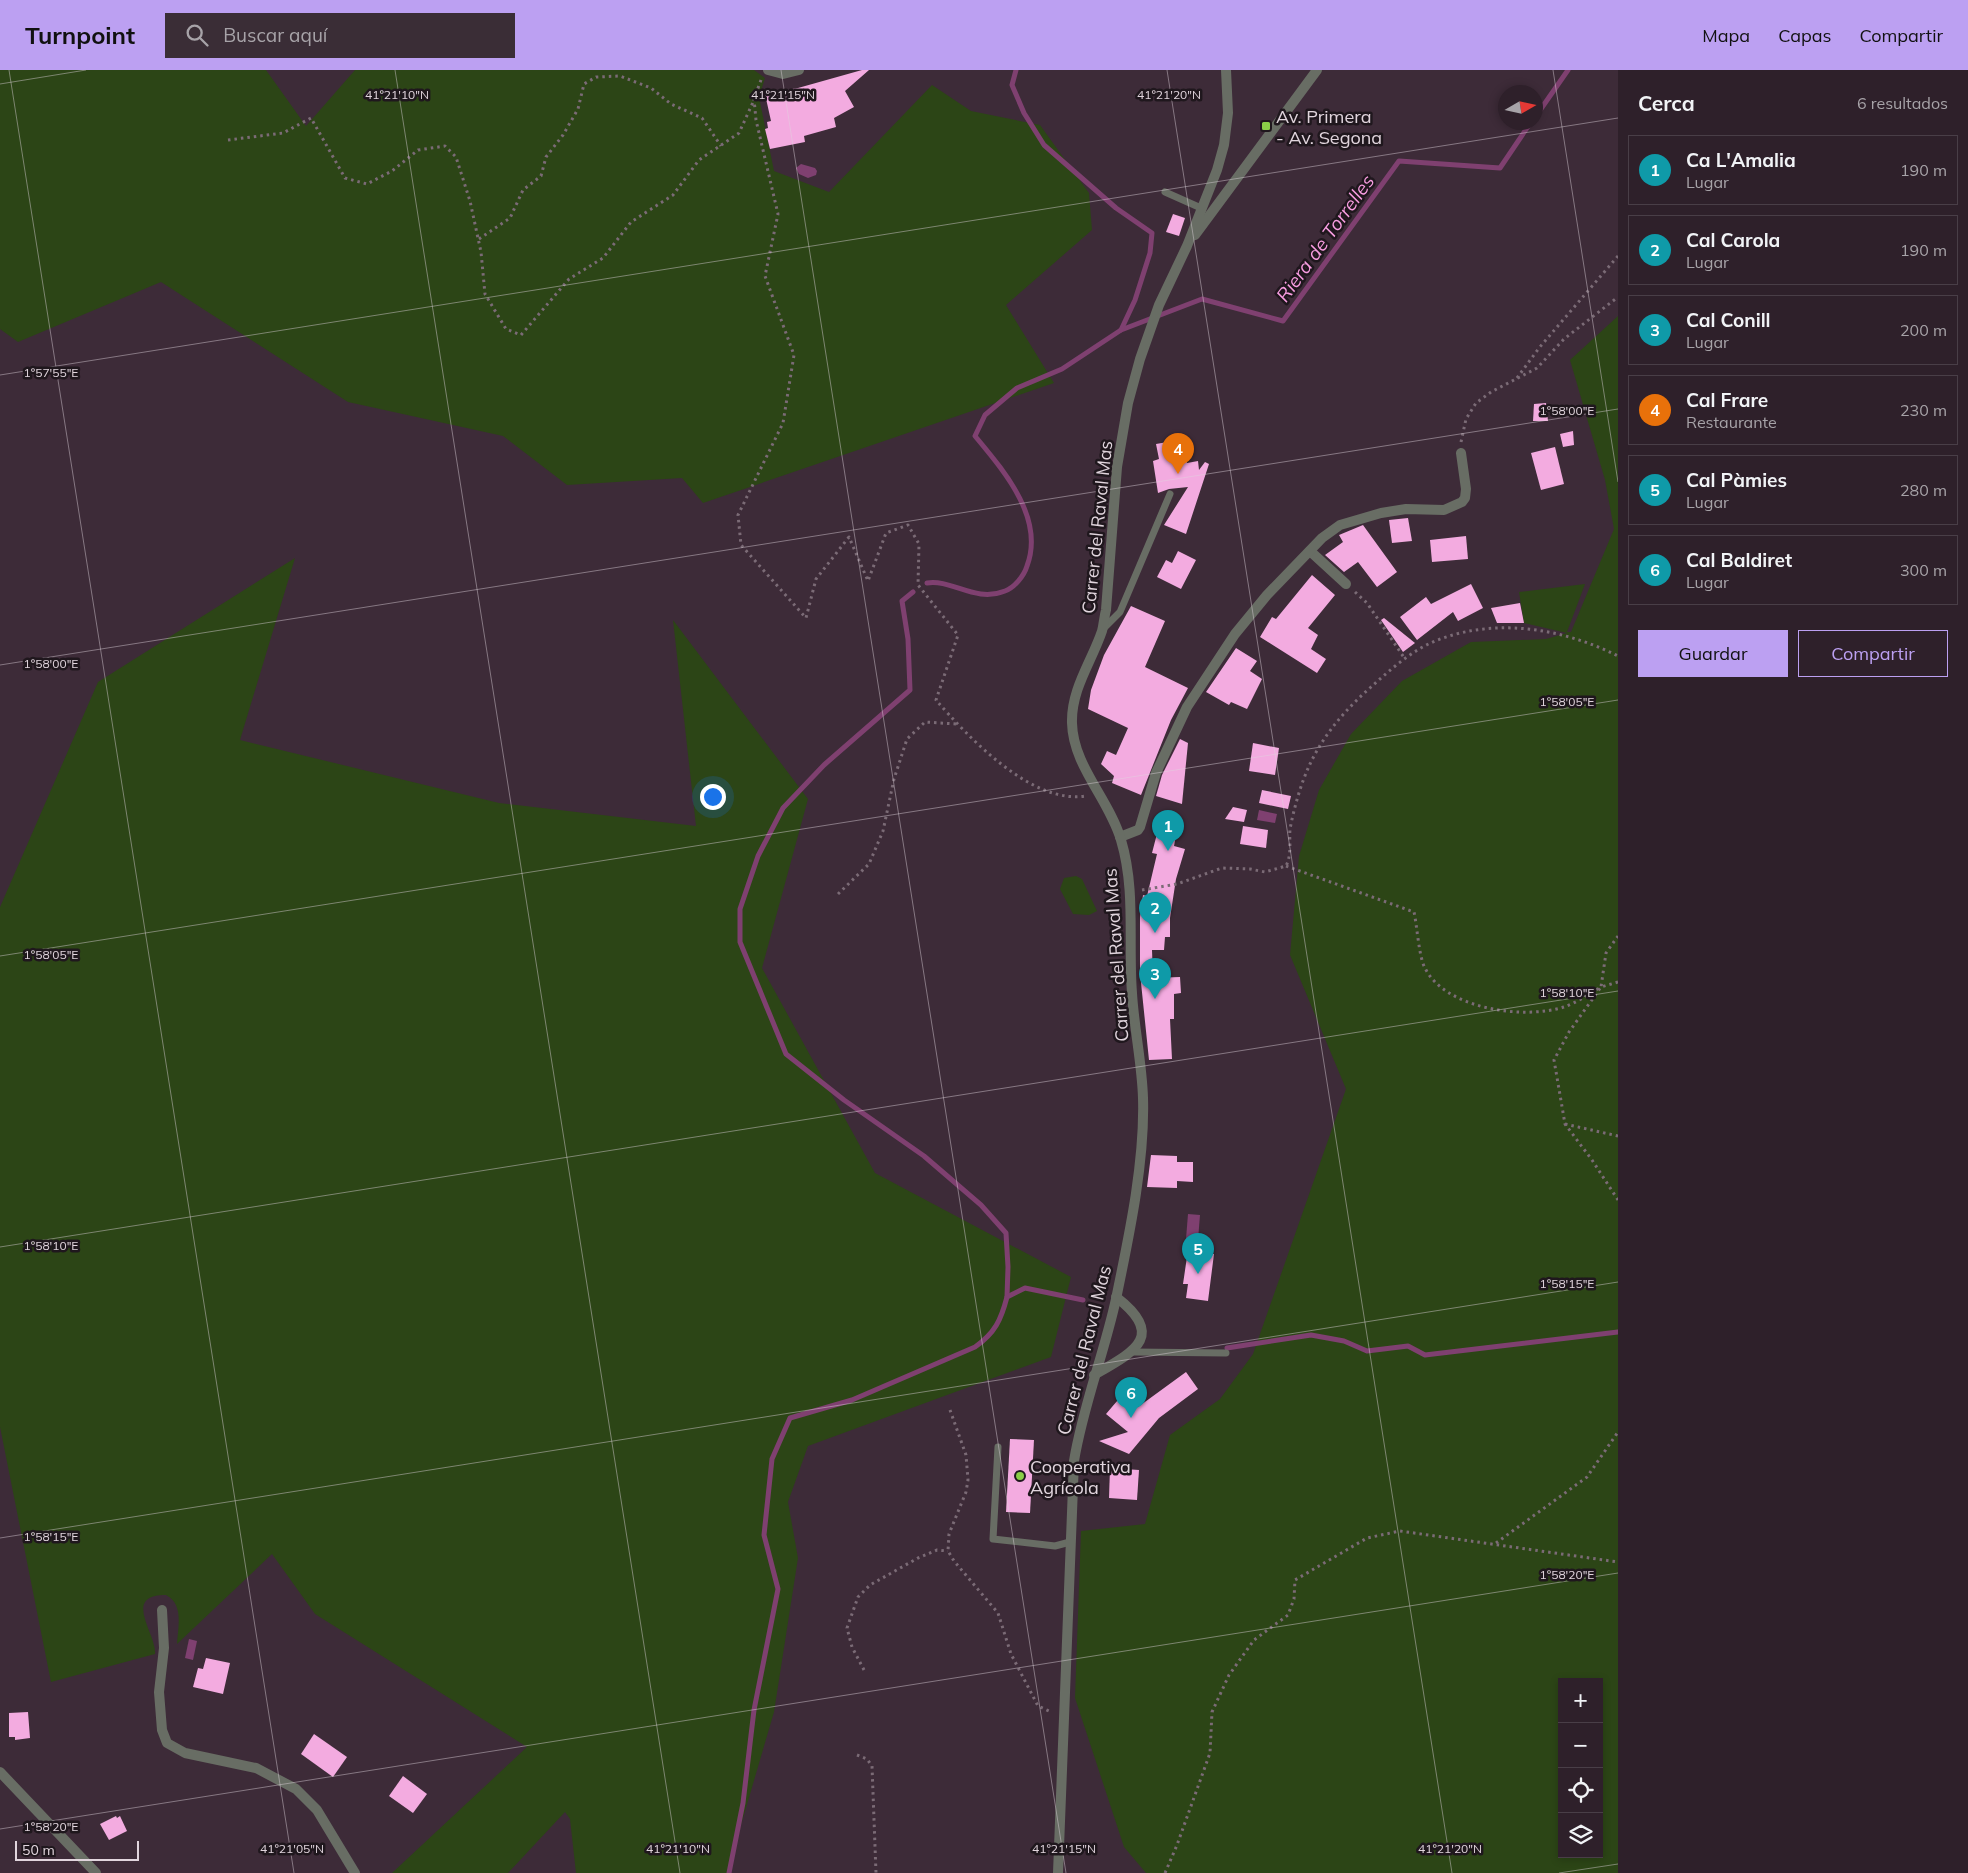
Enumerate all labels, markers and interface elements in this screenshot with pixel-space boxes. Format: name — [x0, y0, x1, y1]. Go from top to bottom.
search box — [165, 13, 515, 58]
text: Turnpoint — [25, 20, 135, 50]
icon: search — [183, 21, 211, 49]
text: Buscar aquí — [223, 23, 327, 47]
text: Mapa — [1702, 24, 1750, 47]
text: Capas — [1778, 24, 1832, 47]
text: Compartir — [1860, 24, 1943, 47]
north arrow — [1498, 85, 1543, 130]
text: 41°21'10"N — [365, 87, 429, 102]
text: 41°21'15"N — [751, 87, 815, 102]
text: 41°21'20"N — [1137, 87, 1201, 102]
text: Cerca — [1638, 90, 1695, 116]
text: 6 resultados — [1857, 93, 1948, 113]
place label: Av. Primera - Av. Segona — [1276, 105, 1382, 149]
marker: Av. Primera - Av. Segona — [1260, 120, 1272, 132]
text: Ca L'Amalia — [1686, 148, 1796, 172]
text: 1 — [1650, 160, 1660, 180]
text: 190 m — [1900, 160, 1947, 180]
water label: Riera de Torrelles — [1271, 170, 1379, 306]
text: Lugar — [1686, 172, 1729, 192]
text: Cal Carola — [1686, 228, 1780, 252]
text: 2 — [1650, 240, 1660, 260]
text: 190 m — [1900, 240, 1947, 260]
text: Lugar — [1686, 252, 1729, 272]
text: Cal Conill — [1686, 308, 1771, 332]
text: 3 — [1650, 320, 1660, 340]
text: 200 m — [1900, 320, 1947, 340]
text: Lugar — [1686, 332, 1729, 352]
text: 1°57'55"E — [24, 365, 78, 380]
text: Cal Frare — [1686, 388, 1768, 412]
text: 4 — [1650, 400, 1660, 420]
text: 230 m — [1900, 400, 1947, 420]
text: 1°58'00"E — [1540, 403, 1594, 418]
text: Restaurante — [1686, 412, 1777, 432]
pin: 4 — [1162, 433, 1194, 474]
street label: Carrer del Raval Mas — [1076, 439, 1118, 615]
text: Cal Pàmies — [1686, 468, 1787, 492]
text: 5 — [1650, 480, 1660, 500]
text: 280 m — [1900, 480, 1947, 500]
text: Lugar — [1686, 492, 1729, 512]
text: Cal Baldiret — [1686, 548, 1792, 572]
text: 6 — [1650, 560, 1660, 580]
text: 300 m — [1900, 560, 1947, 580]
text: Lugar — [1686, 572, 1729, 592]
button: Guardar — [1638, 630, 1788, 677]
button: Compartir — [1798, 630, 1948, 677]
text: 1°58'00"E — [24, 656, 78, 671]
text: 1°58'05"E — [1540, 694, 1594, 709]
your location — [700, 784, 726, 810]
pin: 1 — [1152, 810, 1184, 851]
street label: Carrer del Raval Mas — [1098, 867, 1134, 1043]
pin: 2 — [1139, 892, 1171, 933]
text: 1°58'05"E — [24, 947, 78, 962]
pin: 3 — [1139, 958, 1171, 999]
text: 1°58'10"E — [1540, 985, 1594, 1000]
pin: 5 — [1182, 1233, 1214, 1274]
text: 1°58'10"E — [24, 1238, 78, 1253]
street label: Carrer del Raval Mas — [1052, 1263, 1116, 1437]
text: 1°58'15"E — [1540, 1276, 1594, 1291]
pin: 6 — [1115, 1377, 1147, 1418]
place label: Cooperativa Agrícola — [1030, 1455, 1131, 1499]
marker: Cooperativa Agrícola — [1014, 1470, 1026, 1482]
text: 1°58'15"E — [24, 1529, 78, 1544]
text: 1°58'20"E — [1540, 1567, 1594, 1582]
map controls — [1558, 1678, 1603, 1858]
button: + — [1558, 1678, 1603, 1723]
button: − — [1558, 1723, 1603, 1768]
button: locate — [1558, 1768, 1603, 1813]
button: layers — [1558, 1813, 1603, 1858]
text: 1°58'20"E — [24, 1819, 78, 1834]
scale bar — [15, 1838, 139, 1861]
text: 50 m — [22, 1841, 55, 1859]
text: 41°21'05"N — [260, 1841, 324, 1856]
text: 41°21'10"N — [646, 1841, 710, 1856]
text: 41°21'15"N — [1032, 1841, 1096, 1856]
text: 41°21'20"N — [1418, 1841, 1482, 1856]

